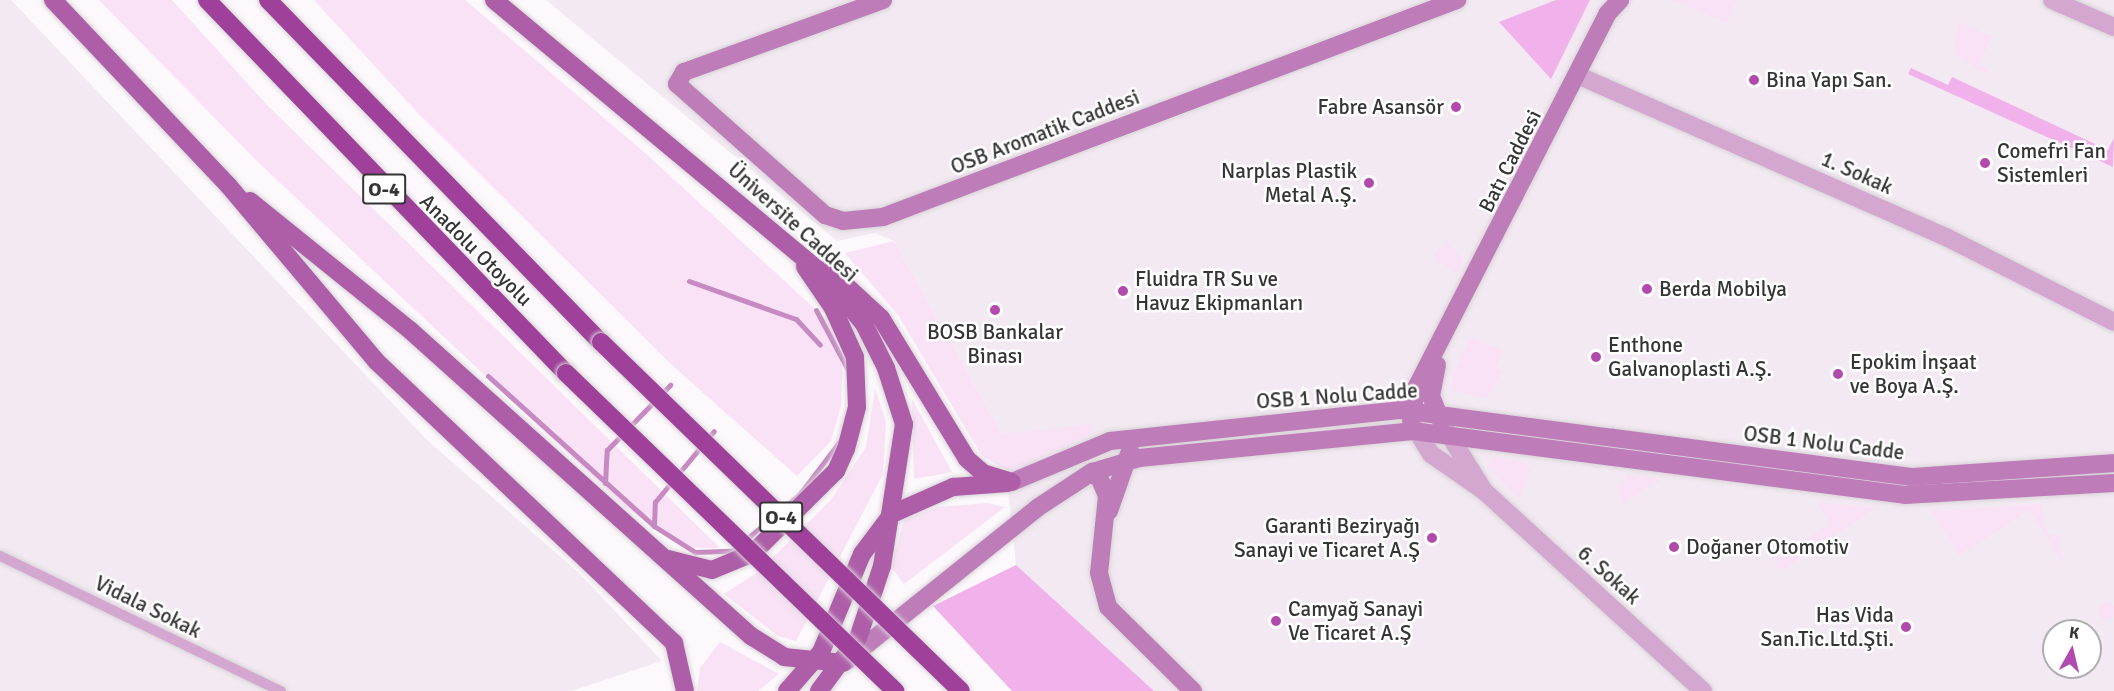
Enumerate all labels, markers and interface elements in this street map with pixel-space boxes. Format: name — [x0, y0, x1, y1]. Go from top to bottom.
place label: Bina Yapı San. — [1766, 67, 1892, 93]
marker: Bina Yapı San. — [1747, 73, 1761, 87]
street label: OSB Aromatik Caddesi — [947, 84, 1143, 180]
place label: Fabre Asansör — [1318, 94, 1444, 120]
marker: Fabre Asansör — [1449, 100, 1463, 114]
street label: Batı Caddesi — [1473, 105, 1547, 217]
place label: Comefri Fan Sistemleri — [1997, 138, 2106, 188]
street label: 1. Sokak — [1817, 146, 1897, 200]
marker: Comefri Fan Sistemleri — [1978, 156, 1992, 170]
street label: Üniversite Caddesi — [723, 157, 863, 287]
place label: Narplas Plastik Metal A.Ş. — [1221, 158, 1357, 208]
road number: O-4 — [362, 172, 406, 206]
marker: Narplas Plastik Metal A.Ş. — [1362, 176, 1376, 190]
street label: Anadolu Otoyolu — [415, 189, 537, 311]
place label: Fluidra TR Su ve Havuz Ekipmanları — [1135, 266, 1303, 316]
place label: Berda Mobilya — [1659, 276, 1787, 302]
marker: Berda Mobilya — [1640, 282, 1654, 296]
marker: Fluidra TR Su ve Havuz Ekipmanları — [1116, 284, 1130, 298]
marker: BOSB Bankalar Binası — [988, 303, 1002, 317]
place label: BOSB Bankalar Binası — [927, 319, 1063, 369]
place label: Enthone Galvanoplasti A.Ş. — [1608, 332, 1772, 382]
place label: Epokim İnşaat ve Boya A.Ş. — [1850, 349, 1977, 399]
marker: Enthone Galvanoplasti A.Ş. — [1589, 350, 1603, 364]
marker: Epokim İnşaat ve Boya A.Ş. — [1831, 367, 1845, 381]
street label: OSB 1 Nolu Cadde — [1255, 378, 1419, 414]
street label: OSB 1 Nolu Cadde — [1742, 421, 1906, 465]
road number: O-4 — [758, 500, 804, 534]
place label: Garanti Beziryağı Sanayi ve Ticaret A.Ş — [1234, 513, 1420, 563]
marker: Garanti Beziryağı Sanayi ve Ticaret A.Ş — [1425, 531, 1439, 545]
place label: Doğaner Otomotiv — [1686, 534, 1849, 560]
street label: 6. Sokak — [1572, 540, 1646, 610]
marker: Doğaner Otomotiv — [1667, 540, 1681, 554]
street label: Vidala Sokak — [91, 570, 205, 644]
place label: Camyağ Sanayi Ve Ticaret A.Ş — [1288, 596, 1423, 646]
place label: Has Vida San.Tic.Ltd.Şti. — [1761, 602, 1894, 652]
marker: Camyağ Sanayi Ve Ticaret A.Ş — [1269, 614, 1283, 628]
north arrow — [2042, 619, 2102, 679]
marker: Has Vida San.Tic.Ltd.Şti. — [1899, 620, 1913, 634]
text: K — [2068, 623, 2081, 644]

